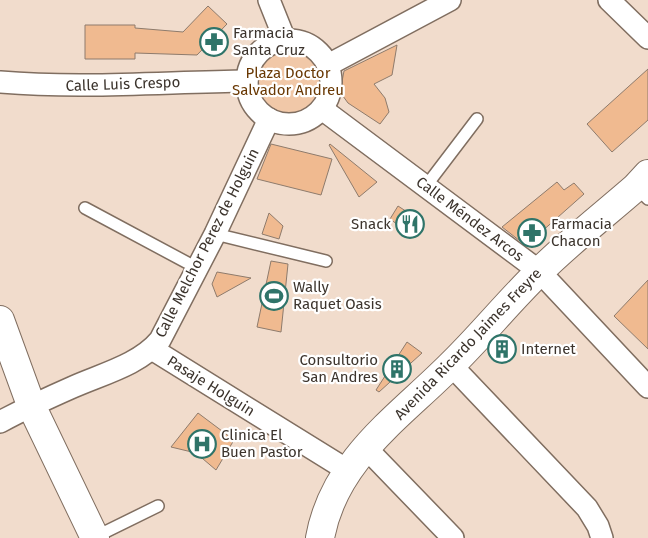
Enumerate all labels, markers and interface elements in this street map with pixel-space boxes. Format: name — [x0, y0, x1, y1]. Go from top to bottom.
place label: Farmacia Santa Cruz — [233, 24, 305, 59]
pharmacy icon: Farmacia Santa Cruz — [199, 27, 229, 57]
park label: Plaza Doctor Salvador Andreu — [232, 64, 344, 99]
street label: Calle Luis Crespo — [65, 73, 181, 95]
street label: Calle Melchor Perez de Holguin — [151, 145, 263, 341]
street label: Calle Méndez Arcos — [413, 173, 527, 265]
restaurant icon: Snack — [395, 209, 425, 239]
place label: Snack — [351, 215, 391, 233]
place label: Farmacia Chacon — [551, 215, 612, 250]
pharmacy icon: Farmacia Chacon — [517, 218, 547, 248]
street label: Avenida Ricardo Jaimes Freyre — [391, 264, 545, 424]
place label: Wally Raquet Oasis — [293, 278, 382, 313]
sports icon: Wally Raquet Oasis — [259, 281, 289, 311]
building icon: Internet — [487, 334, 517, 364]
place label: Internet — [521, 340, 576, 358]
place label: Consultorio San Andres — [299, 351, 378, 386]
street label: Pasaje Holguin — [164, 352, 258, 420]
building icon: Consultorio San Andres — [382, 354, 412, 384]
place label: Clinica El Buen Pastor — [221, 426, 303, 461]
hospital icon: Clinica El Buen Pastor — [187, 429, 217, 459]

